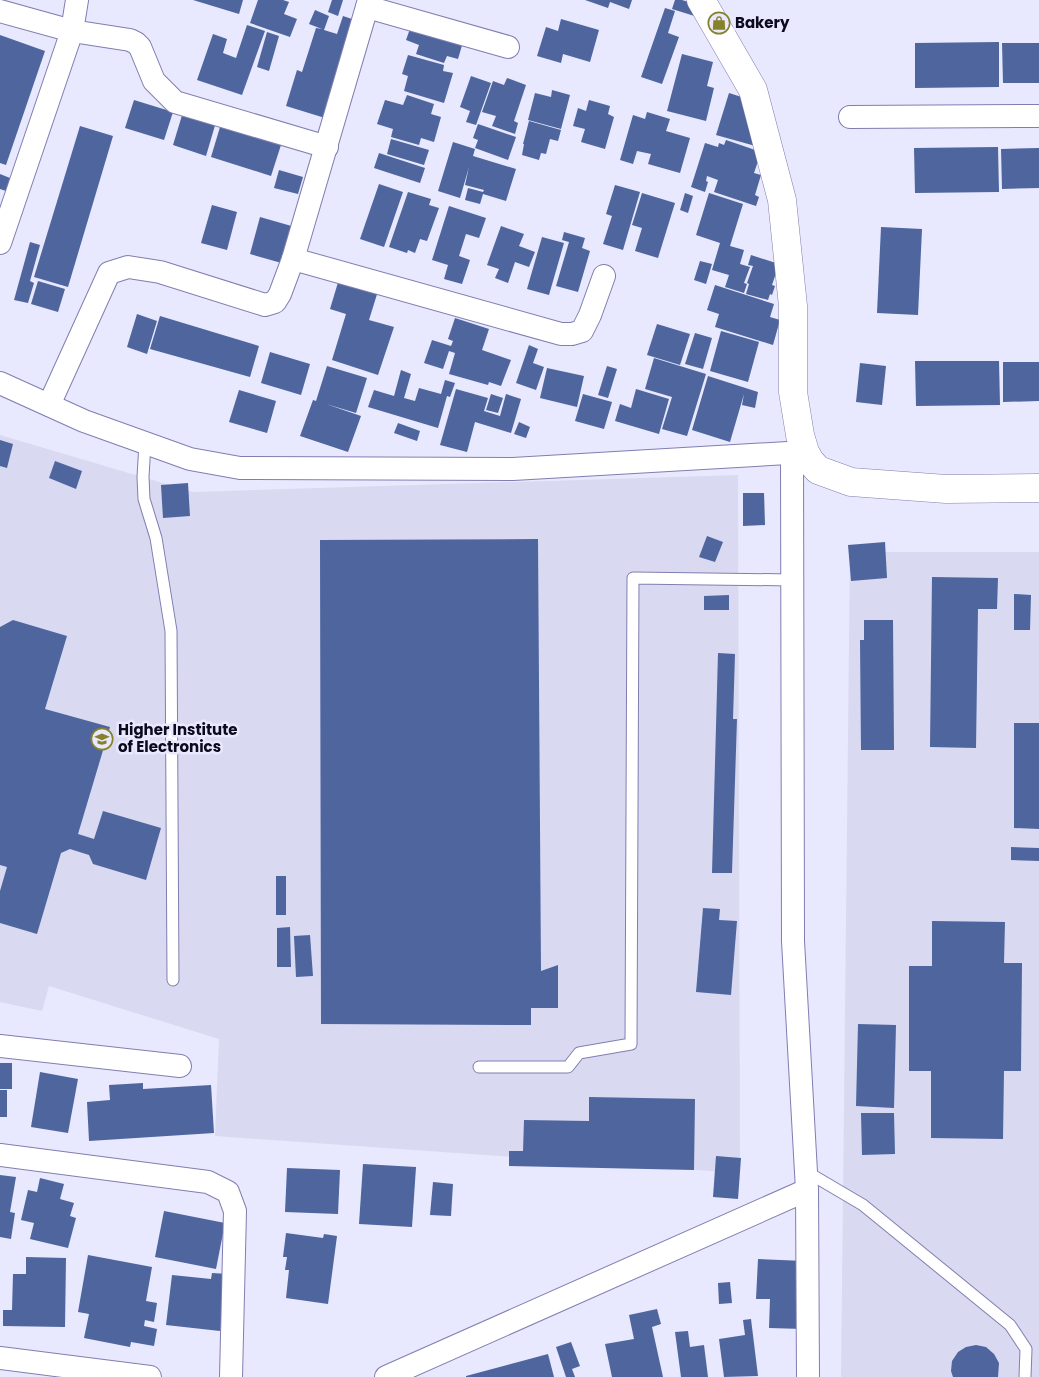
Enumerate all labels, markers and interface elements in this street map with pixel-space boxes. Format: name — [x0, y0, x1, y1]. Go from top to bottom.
shop icon: Bakery — [707, 11, 731, 35]
place label: Bakery — [735, 12, 790, 33]
place label: Higher Institute of Electronics — [118, 719, 237, 757]
school or university icon: Higher Institute of Electronics — [90, 727, 114, 751]

